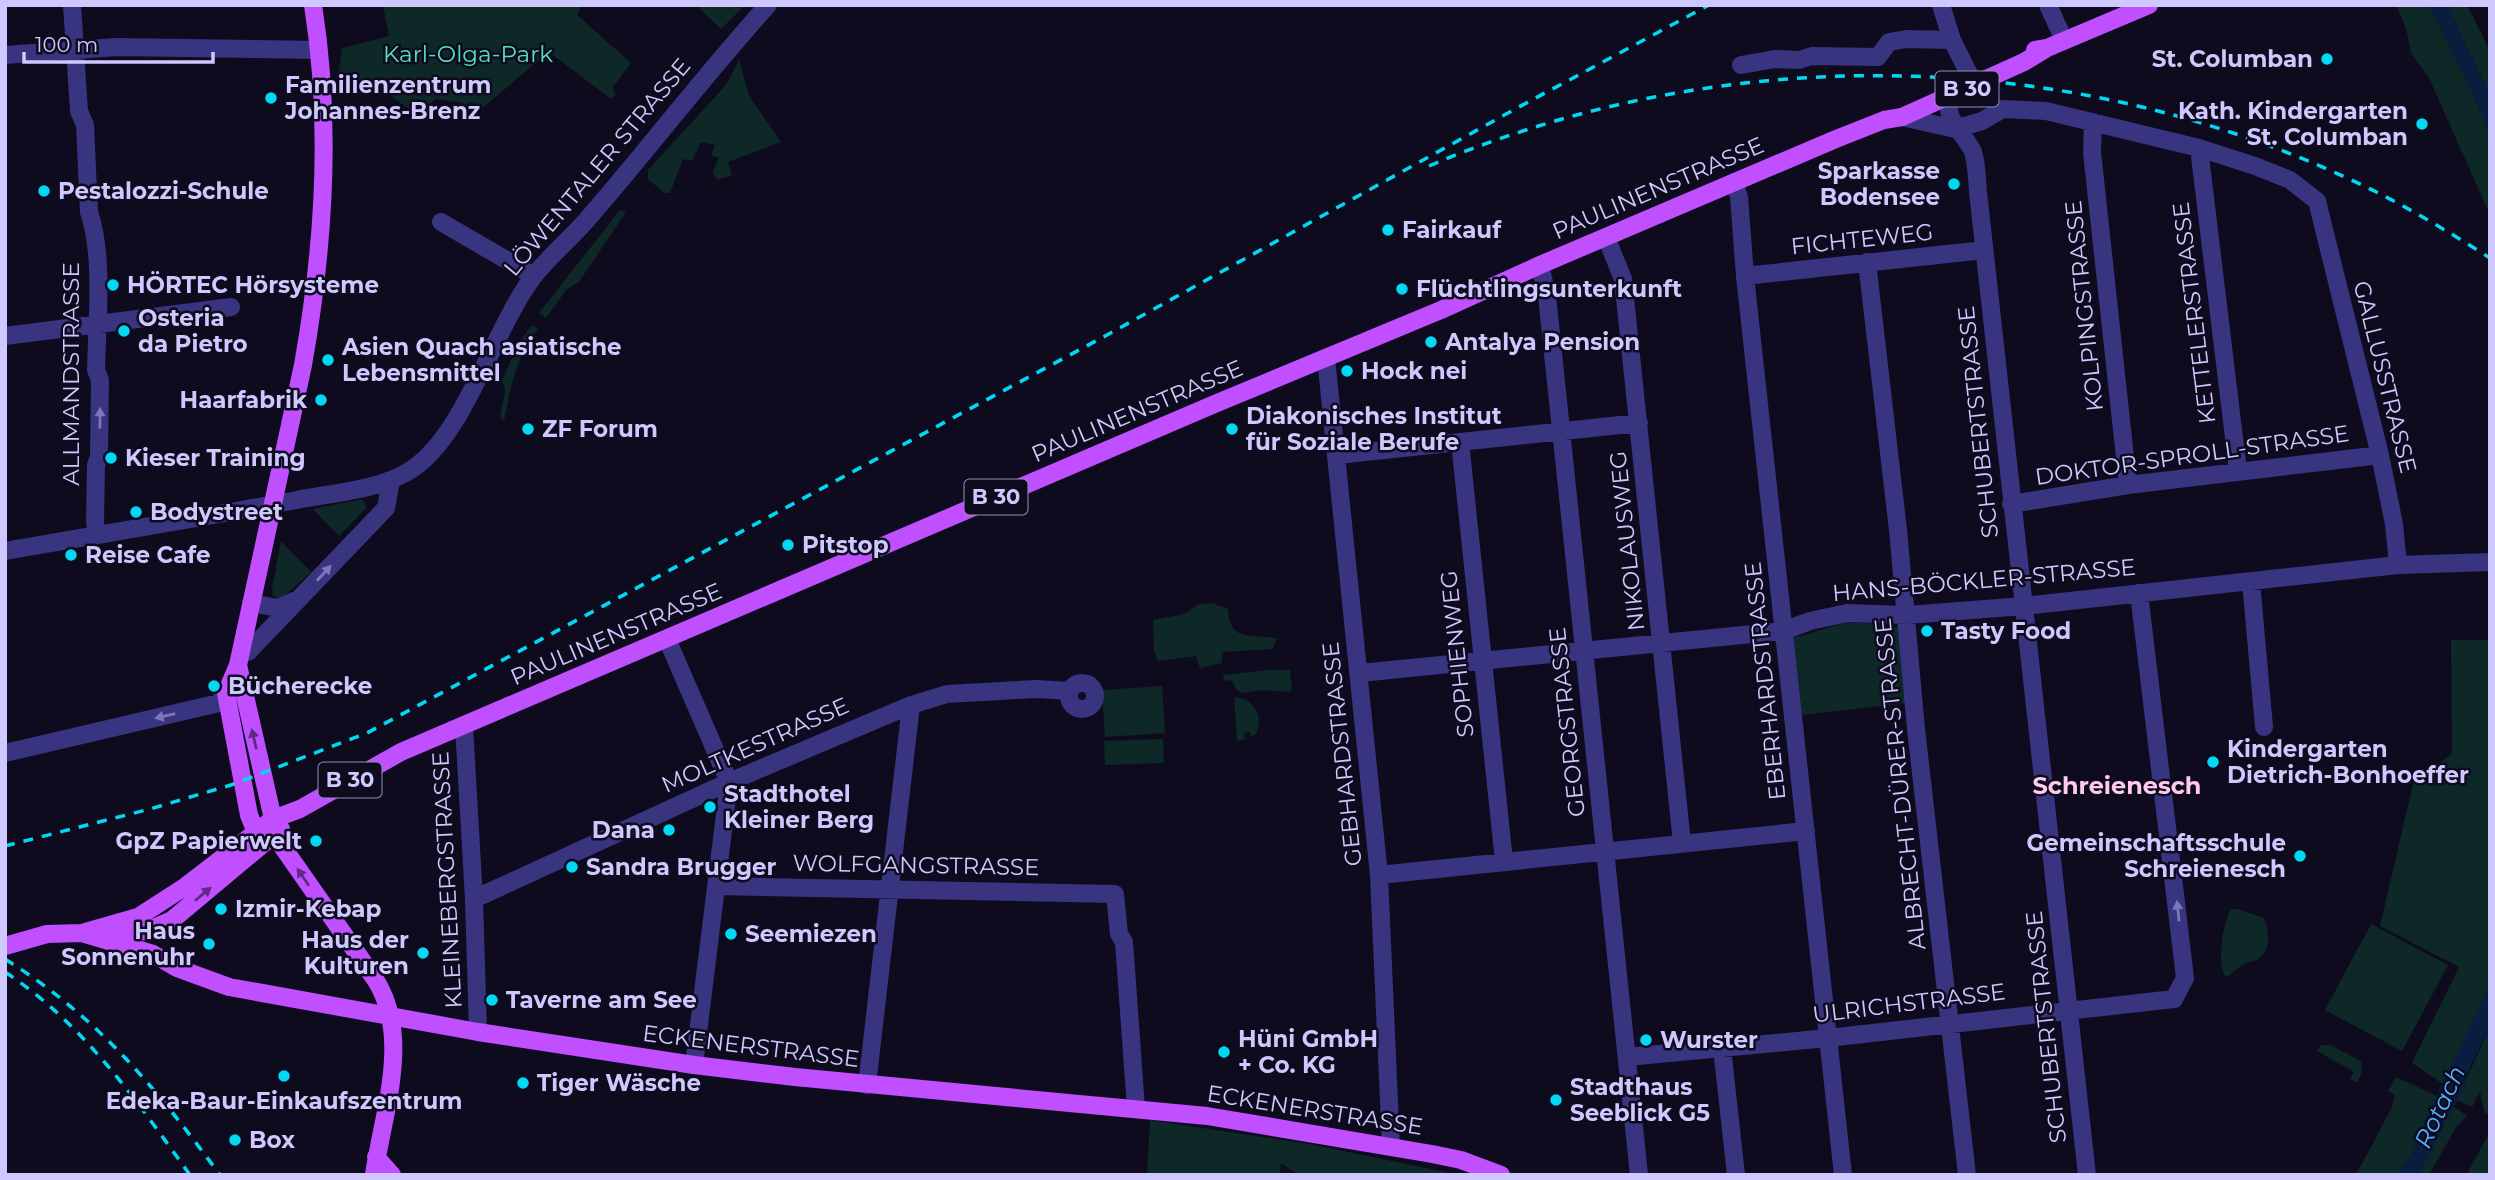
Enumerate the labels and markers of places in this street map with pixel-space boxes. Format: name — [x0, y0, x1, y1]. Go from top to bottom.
place label: St. Columban — [2152, 45, 2313, 73]
marker: St. Columban — [2319, 51, 2335, 67]
place label: Familienzentrum Johannes-Brenz — [284, 71, 491, 125]
marker: Familienzentrum Johannes-Brenz — [263, 90, 279, 106]
place label: Kath. Kindergarten St. Columban — [2178, 97, 2408, 151]
marker: Kath. Kindergarten St. Columban — [2414, 116, 2430, 132]
place label: Sparkasse Bodensee — [1818, 157, 1940, 211]
marker: Sparkasse Bodensee — [1946, 176, 1962, 192]
place label: Pestalozzi-Schule — [58, 177, 269, 205]
marker: Pestalozzi-Schule — [36, 183, 52, 199]
place label: Fairkauf — [1402, 216, 1502, 244]
marker: Fairkauf — [1380, 222, 1396, 238]
place label: HÖRTEC Hörsysteme — [127, 271, 379, 299]
place label: Flüchtlingsunterkunft — [1416, 275, 1682, 303]
marker: HÖRTEC Hörsysteme — [105, 277, 121, 293]
marker: Flüchtlingsunterkunft — [1394, 281, 1410, 297]
place label: Osteria da Pietro — [138, 304, 248, 358]
marker: Osteria da Pietro — [116, 323, 132, 339]
place label: Antalya Pension — [1444, 328, 1640, 356]
place label: Asien Quach asiatische Lebensmittel — [341, 333, 622, 387]
marker: Antalya Pension — [1423, 334, 1439, 350]
marker: Asien Quach asiatische Lebensmittel — [320, 352, 336, 368]
place label: Hock nei — [1361, 357, 1467, 385]
marker: Hock nei — [1339, 363, 1355, 379]
place label: Haarfabrik — [180, 386, 308, 414]
marker: Haarfabrik — [313, 392, 329, 408]
place label: Diakonisches Institut für Soziale Berufe — [1246, 402, 1502, 456]
place label: ZF Forum — [542, 415, 658, 443]
marker: ZF Forum — [520, 421, 536, 437]
marker: Diakonisches Institut für Soziale Berufe — [1224, 421, 1240, 437]
place label: Kieser Training — [125, 444, 306, 472]
marker: Kieser Training — [103, 450, 119, 466]
place label: Bodystreet — [150, 498, 283, 526]
marker: Bodystreet — [128, 504, 144, 520]
place label: Pitstop — [802, 531, 889, 559]
marker: Pitstop — [780, 537, 796, 553]
place label: Reise Cafe — [85, 541, 211, 569]
marker: Reise Cafe — [63, 547, 79, 563]
place label: Tasty Food — [1941, 617, 2071, 645]
marker: Tasty Food — [1919, 623, 1935, 639]
place label: Bücherecke — [228, 672, 372, 700]
marker: Bücherecke — [206, 678, 222, 694]
place label: Kindergarten Dietrich-Bonhoeffer — [2227, 735, 2469, 789]
marker: Kindergarten Dietrich-Bonhoeffer — [2205, 754, 2221, 770]
place label: Stadthotel Kleiner Berg — [724, 780, 874, 834]
marker: Stadthotel Kleiner Berg — [702, 799, 718, 815]
place label: Dana — [592, 816, 655, 844]
marker: Dana — [661, 822, 677, 838]
place label: GpZ Papierwelt — [116, 827, 302, 855]
place label: Gemeinschaftsschule Schreienesch — [2026, 829, 2286, 883]
marker: GpZ Papierwelt — [308, 833, 324, 849]
marker: Gemeinschaftsschule Schreienesch — [2292, 848, 2308, 864]
place label: Sandra Brugger — [586, 853, 777, 881]
marker: Sandra Brugger — [564, 859, 580, 875]
place label: Izmir-Kebap — [235, 895, 382, 923]
marker: Izmir-Kebap — [213, 901, 229, 917]
place label: Haus Sonnenuhr — [61, 917, 195, 971]
place label: Seemiezen — [745, 920, 877, 948]
place label: Haus der Kulturen — [301, 926, 409, 980]
marker: Seemiezen — [723, 926, 739, 942]
marker: Haus Sonnenuhr — [201, 936, 217, 952]
marker: Haus der Kulturen — [415, 945, 431, 961]
place label: Taverne am See — [506, 986, 697, 1014]
marker: Taverne am See — [484, 992, 500, 1008]
place label: Hüni GmbH + Co. KG — [1238, 1025, 1378, 1079]
place label: Wurster — [1660, 1026, 1758, 1054]
marker: Wurster — [1638, 1032, 1654, 1048]
marker: Hüni GmbH + Co. KG — [1216, 1044, 1232, 1060]
marker: Edeka-Baur-Einkaufszentrum — [276, 1068, 292, 1084]
place label: Tiger Wäsche — [537, 1069, 701, 1097]
place label: Stadthaus Seeblick G5 — [1570, 1073, 1710, 1127]
marker: Tiger Wäsche — [515, 1075, 531, 1091]
place label: Edeka-Baur-Einkaufszentrum — [106, 1087, 462, 1115]
marker: Stadthaus Seeblick G5 — [1548, 1092, 1564, 1108]
place label: Box — [249, 1126, 295, 1154]
marker: Box — [227, 1132, 243, 1148]

